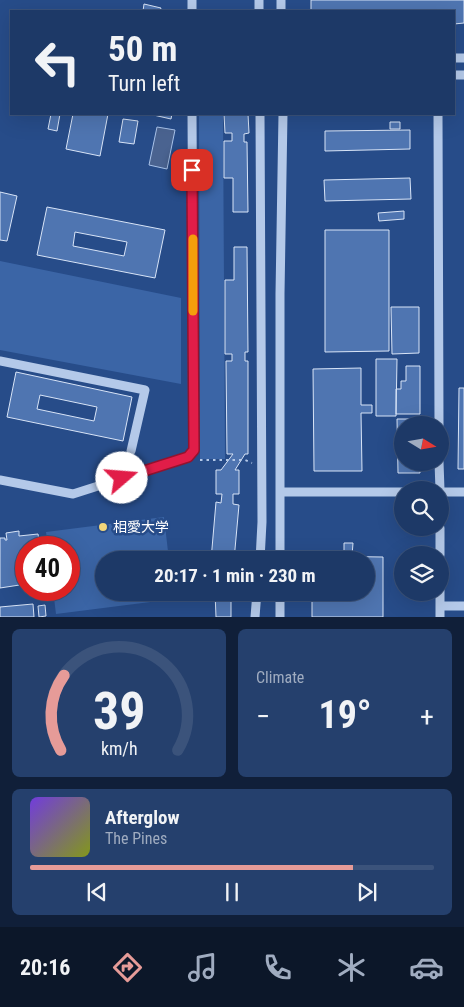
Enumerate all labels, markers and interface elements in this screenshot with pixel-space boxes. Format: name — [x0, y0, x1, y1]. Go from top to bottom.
text: 50 m — [108, 29, 177, 70]
icon: left — [25, 30, 90, 95]
text: Turn left — [108, 71, 180, 96]
pin — [171, 149, 213, 191]
icon: arrive — [178, 156, 206, 184]
north arrow — [394, 416, 449, 471]
map controls — [394, 416, 449, 601]
position arrow — [95, 451, 147, 503]
button: search — [394, 481, 449, 536]
place label: 相愛大学 — [113, 519, 169, 535]
marker: 相愛大学 — [97, 521, 109, 533]
speed limit sign: 40 — [15, 536, 80, 601]
button: layers — [394, 546, 449, 601]
text: 20:17 · 1 min · 230 m — [154, 564, 316, 587]
text: Climate — [256, 668, 304, 687]
text: 39 — [93, 681, 145, 742]
text: 19° — [318, 693, 372, 737]
text: − — [256, 700, 270, 733]
text: + — [420, 700, 434, 733]
text: km/h — [101, 738, 137, 759]
text: Afterglow — [105, 806, 179, 829]
text: The Pines — [105, 829, 167, 848]
icon: previous — [83, 878, 111, 906]
icon: pause — [218, 878, 246, 906]
icon: next — [353, 878, 381, 906]
icon: directions — [110, 950, 145, 985]
icon: music — [185, 950, 220, 985]
icon: phone — [260, 950, 295, 985]
icon: climate — [334, 950, 369, 985]
icon: car — [409, 950, 444, 985]
text: 20:16 — [20, 955, 70, 980]

